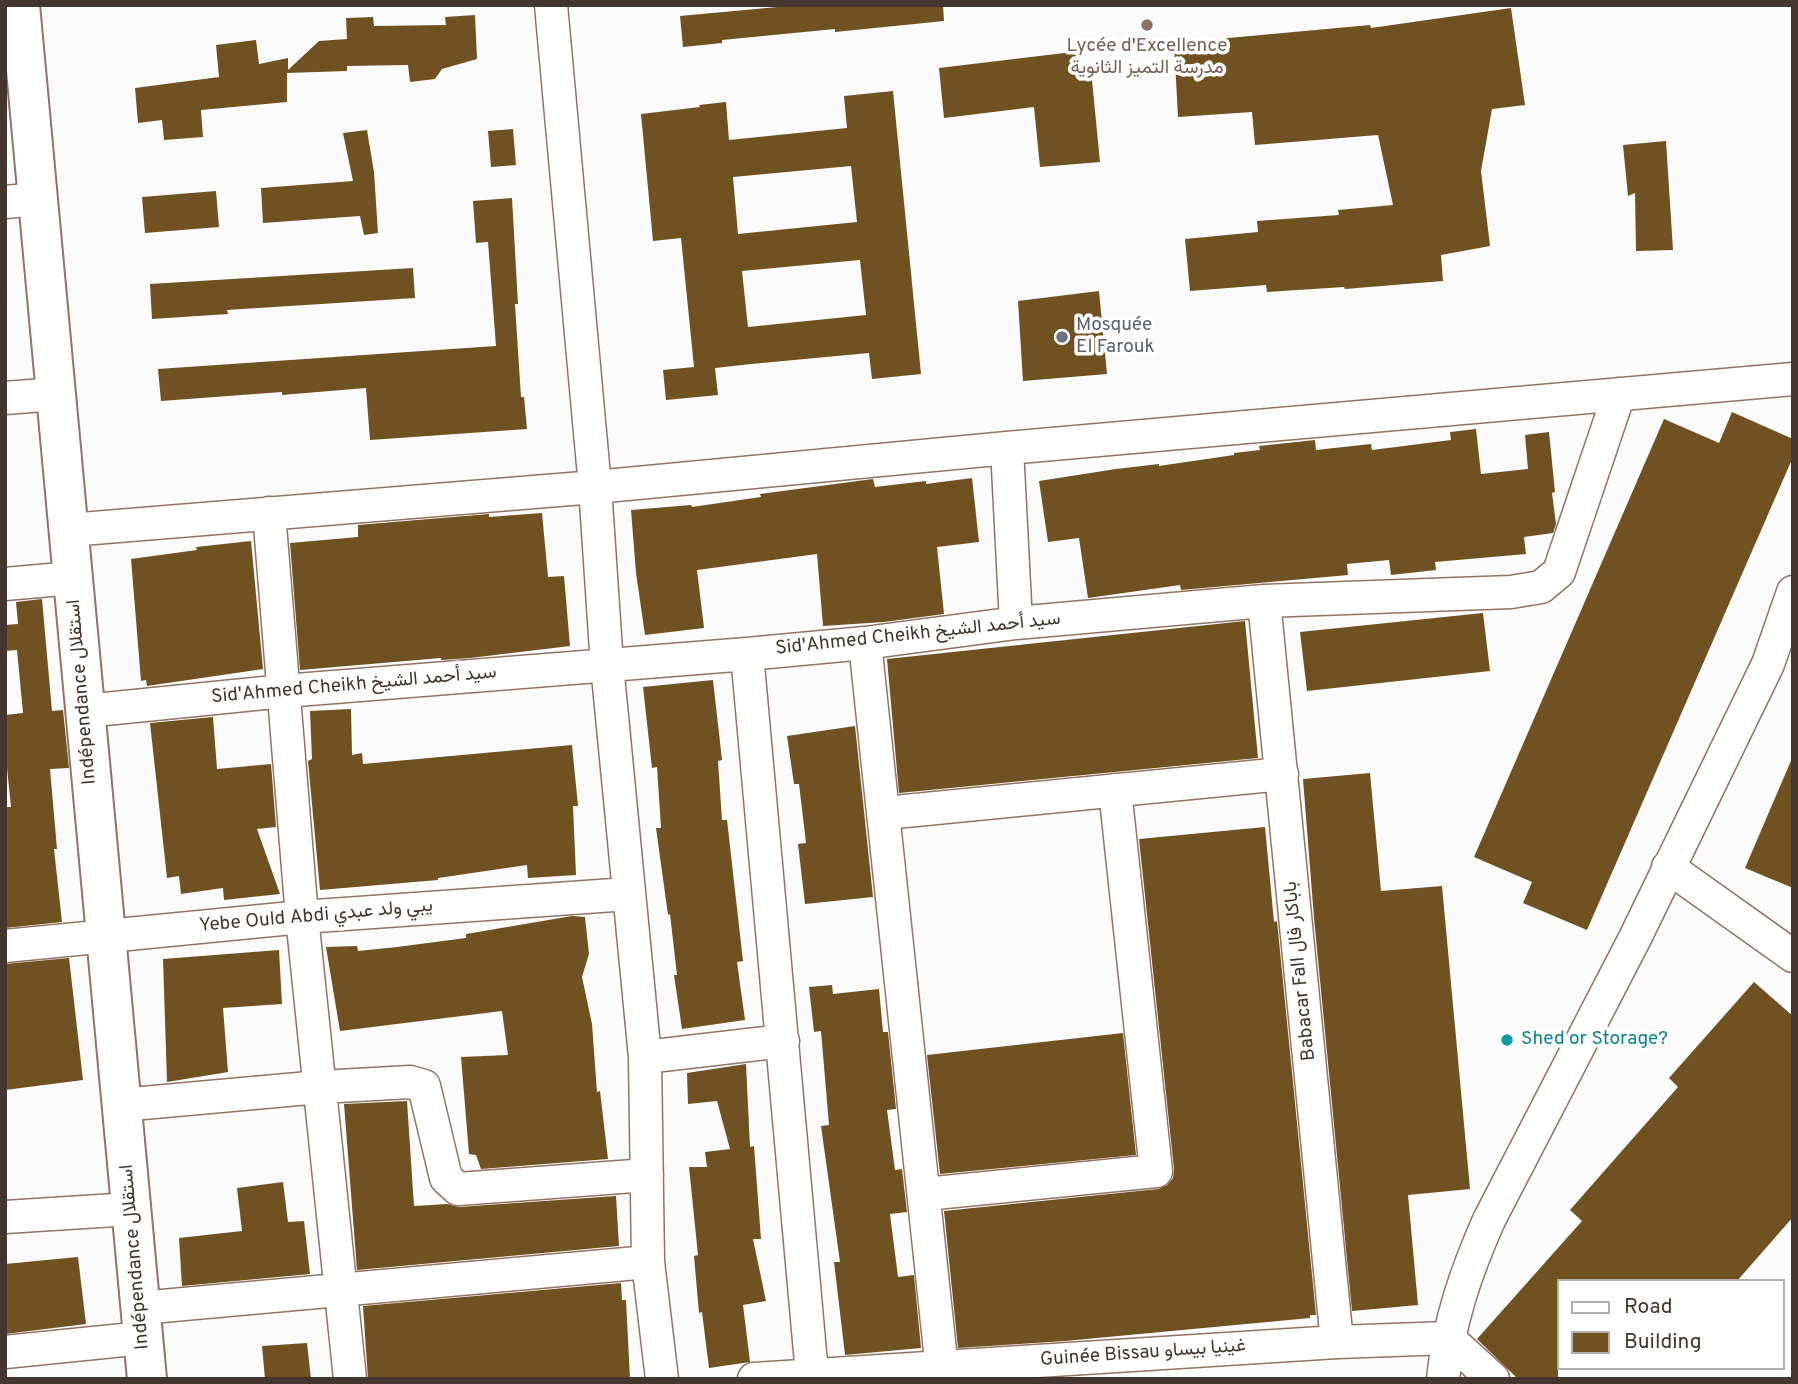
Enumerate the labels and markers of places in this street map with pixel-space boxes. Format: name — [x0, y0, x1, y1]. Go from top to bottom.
marker: Lycée d'Excellence مدرسة التميز الثانوية — [1139, 17, 1155, 33]
place label: Lycée d'Excellence مدرسة التميز الثانوية — [1067, 36, 1227, 80]
place label: Mosquée El Farouk — [1076, 315, 1155, 359]
marker: Mosquée El Farouk — [1054, 329, 1070, 345]
place label: Shed or Storage? — [1521, 1029, 1668, 1051]
marker: Shed or Storage? — [1499, 1032, 1515, 1048]

